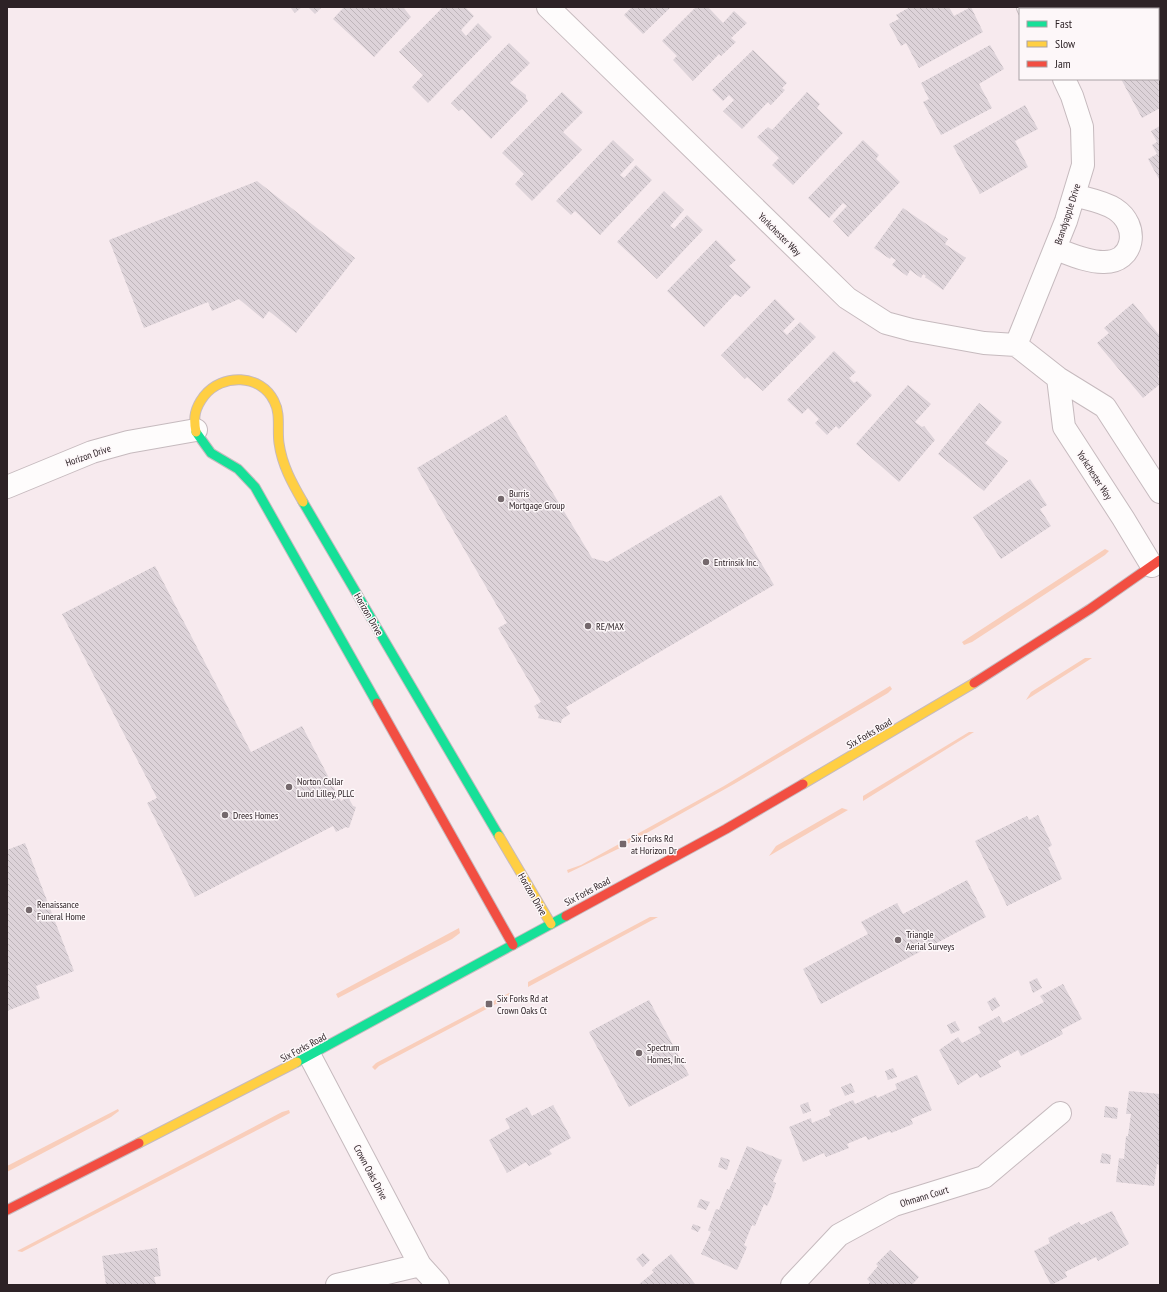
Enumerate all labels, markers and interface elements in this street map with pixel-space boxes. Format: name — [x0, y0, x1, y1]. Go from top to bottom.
legend — [1019, 8, 1159, 80]
text: Fast — [1055, 16, 1073, 31]
text: Slow — [1055, 36, 1076, 51]
text: Jam — [1054, 56, 1071, 71]
street label: Brandyapple Drive — [1051, 182, 1083, 246]
street label: Yorkchester Way — [755, 210, 804, 259]
street label: Horizon Drive — [64, 442, 113, 469]
street label: Yorkchester Way — [1074, 448, 1115, 502]
place label: Burris Mortgage Group — [509, 487, 565, 512]
marker: Burris Mortgage Group — [496, 494, 506, 504]
place label: Entrinsik Inc. — [714, 556, 758, 569]
marker: Entrinsik Inc. — [701, 557, 711, 567]
street label: Horizon Drive — [351, 591, 386, 638]
place label: RE/MAX — [596, 620, 624, 633]
marker: RE/MAX — [583, 621, 593, 631]
street label: Six Forks Road — [844, 715, 894, 752]
place label: Norton Collar Lund Lilley, PLLC — [297, 775, 355, 800]
marker: Norton Collar Lund Lilley, PLLC — [284, 782, 294, 792]
place label: Drees Homes — [233, 809, 279, 822]
marker: Drees Homes — [220, 810, 230, 820]
place label: Six Forks Rd at Horizon Dr — [631, 832, 677, 857]
marker: Six Forks Rd at Horizon Dr — [618, 839, 628, 849]
street label: Horizon Drive — [515, 871, 550, 918]
street label: Six Forks Road — [562, 874, 612, 909]
place label: Renaissance Funeral Home — [37, 898, 86, 923]
marker: Renaissance Funeral Home — [24, 905, 34, 915]
place label: Triangle Aerial Surveys — [906, 928, 955, 953]
marker: Triangle Aerial Surveys — [893, 935, 903, 945]
place label: Six Forks Rd at Crown Oaks Ct — [497, 992, 548, 1017]
marker: Six Forks Rd at Crown Oaks Ct — [484, 999, 494, 1009]
street label: Six Forks Road — [278, 1030, 328, 1065]
place label: Spectrum Homes, Inc. — [647, 1041, 686, 1066]
marker: Spectrum Homes, Inc. — [634, 1048, 644, 1058]
street label: Crown Oaks Drive — [351, 1142, 391, 1202]
street label: Ohmann Court — [898, 1183, 950, 1210]

